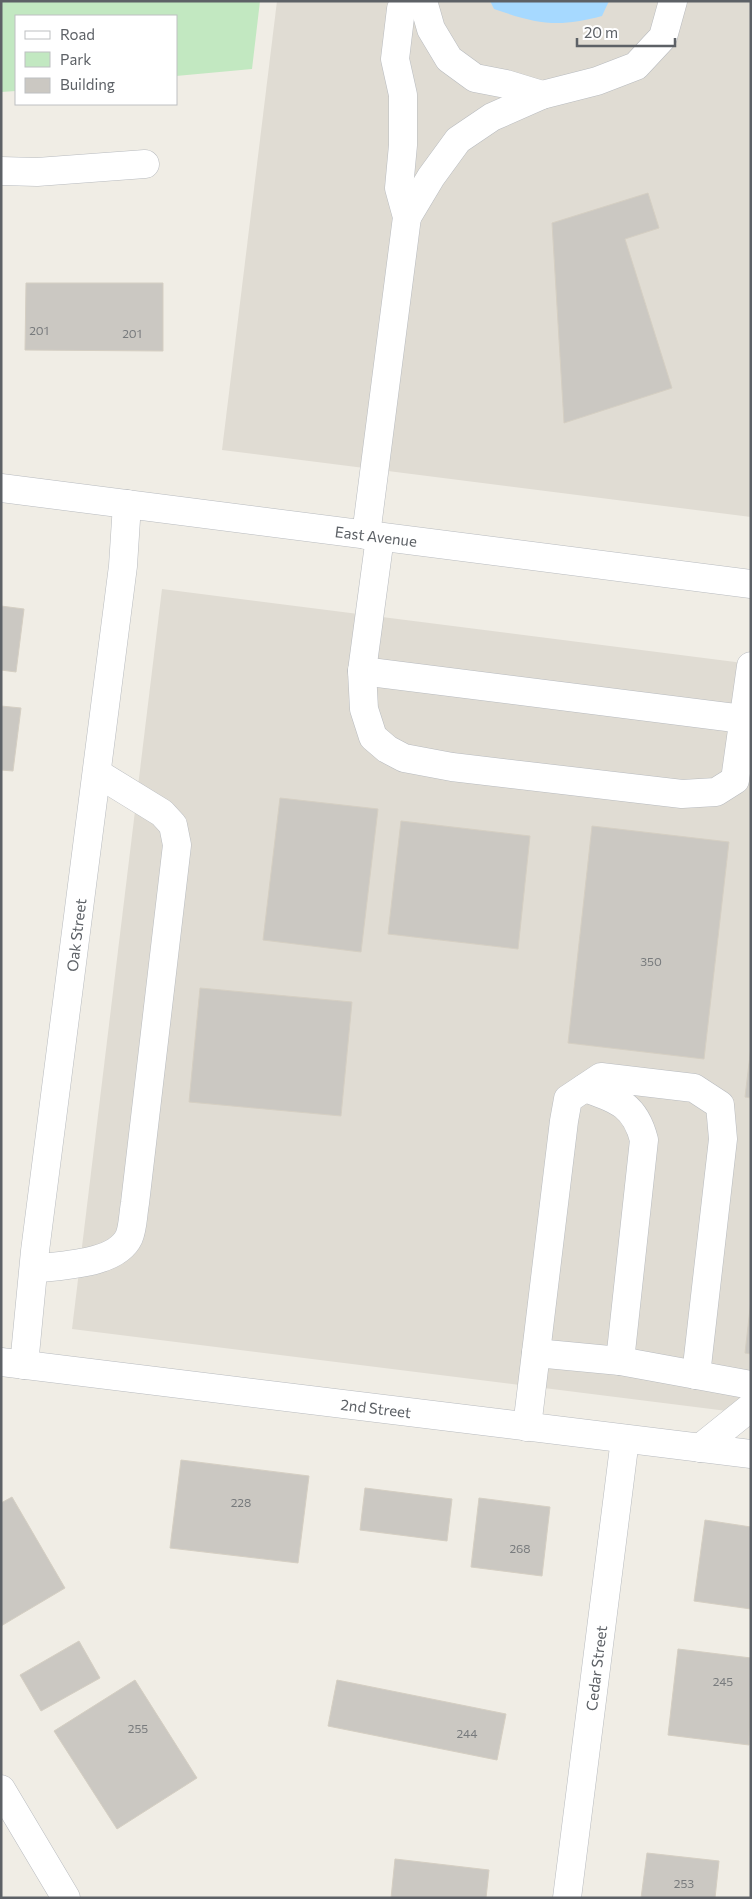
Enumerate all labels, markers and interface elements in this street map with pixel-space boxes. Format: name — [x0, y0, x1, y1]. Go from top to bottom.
legend — [15, 15, 178, 105]
scale bar — [577, 15, 674, 47]
text: 20 m — [584, 23, 618, 41]
text: Road — [60, 25, 95, 43]
text: Park — [60, 50, 91, 68]
text: Building — [60, 75, 115, 93]
house number: 201 — [29, 323, 49, 337]
house number: 201 — [122, 326, 142, 340]
street label: East Avenue — [334, 522, 418, 550]
street label: Oak Street — [63, 897, 89, 973]
house number: 350 — [640, 954, 662, 968]
street label: 2nd Street — [340, 1395, 412, 1421]
house number: 228 — [231, 1495, 251, 1509]
house number: 268 — [509, 1541, 531, 1555]
street label: Cedar Street — [582, 1624, 610, 1712]
house number: 245 — [713, 1674, 733, 1688]
house number: 255 — [128, 1721, 148, 1735]
house number: 244 — [457, 1726, 477, 1740]
house number: 253 — [674, 1876, 694, 1890]

